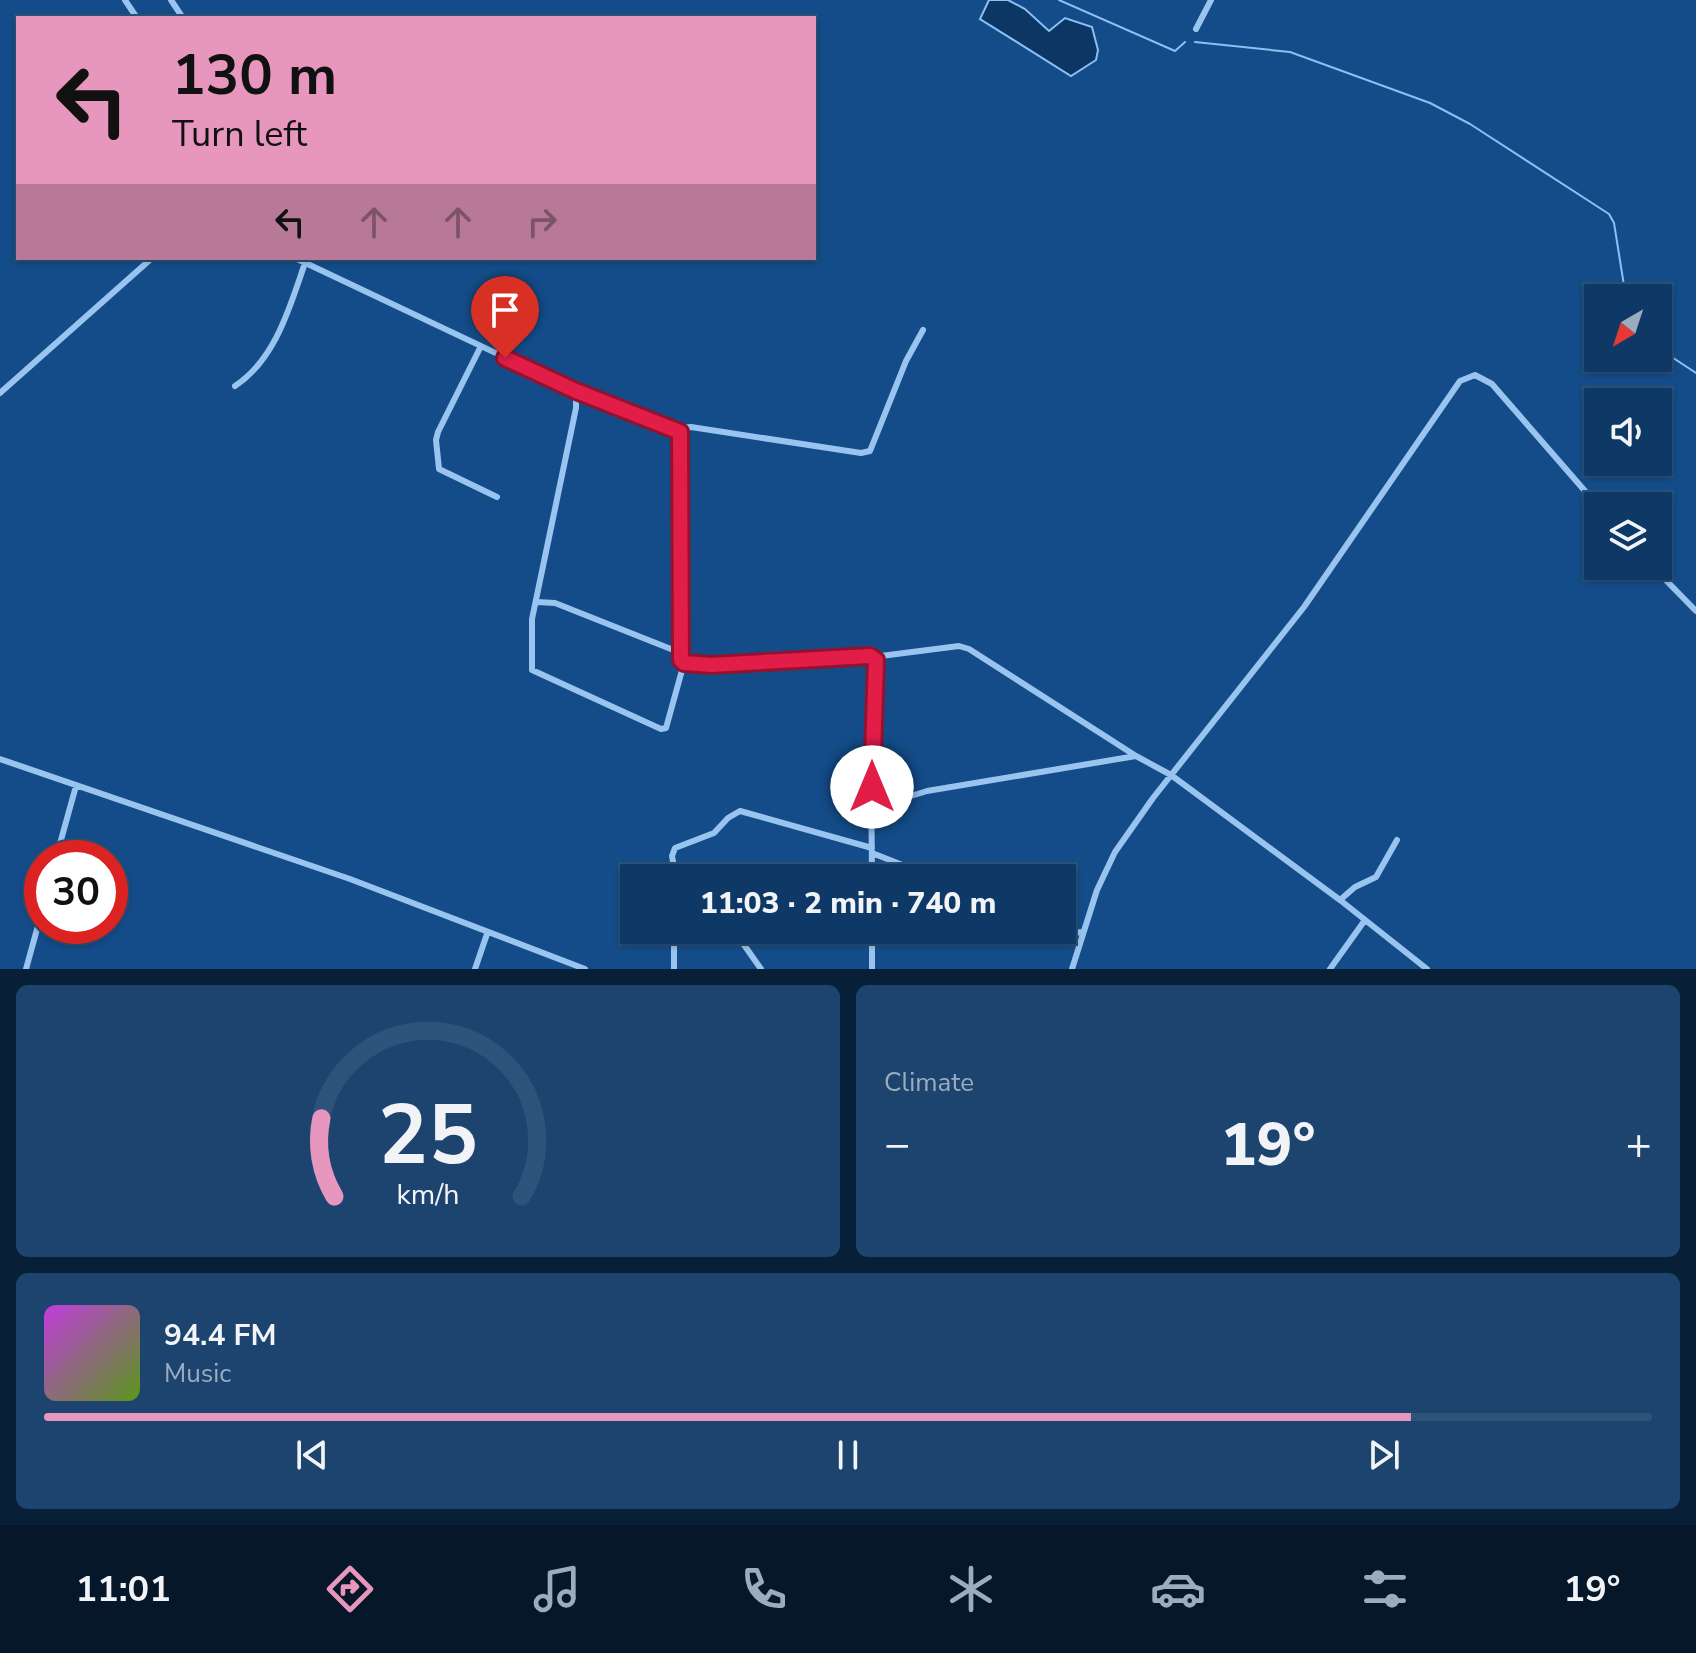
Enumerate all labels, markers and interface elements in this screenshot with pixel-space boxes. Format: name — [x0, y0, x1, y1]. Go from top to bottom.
text: 130 m — [172, 37, 337, 114]
icon: left — [40, 48, 144, 152]
text: Turn left — [172, 110, 307, 159]
icon: left — [268, 200, 312, 244]
icon: ahead — [352, 200, 396, 244]
icon: ahead — [436, 200, 480, 244]
icon: right — [520, 200, 564, 244]
pin — [471, 276, 539, 358]
north arrow — [1584, 284, 1672, 372]
map controls — [1584, 284, 1672, 580]
icon: arrive — [483, 288, 527, 332]
button: sound — [1584, 388, 1672, 476]
button: layers — [1584, 492, 1672, 580]
position arrow — [830, 745, 914, 829]
speed limit sign: 30 — [24, 840, 128, 944]
text: 11:03 · 2 min · 740 m — [700, 883, 996, 924]
text: Climate — [884, 1065, 974, 1100]
text: 25 — [378, 1079, 478, 1192]
text: 19° — [1220, 1104, 1316, 1186]
text: − — [884, 1115, 910, 1175]
text: + — [1626, 1115, 1652, 1175]
text: km/h — [397, 1175, 459, 1214]
text: 94.4 FM — [164, 1315, 276, 1356]
text: Music — [164, 1356, 231, 1391]
icon: previous — [290, 1433, 334, 1477]
icon: pause — [826, 1433, 870, 1477]
icon: next — [1362, 1433, 1406, 1477]
icon: directions — [322, 1561, 378, 1617]
icon: music — [529, 1561, 585, 1617]
icon: phone — [736, 1561, 792, 1617]
icon: climate — [943, 1561, 999, 1617]
icon: car — [1150, 1561, 1206, 1617]
icon: filters — [1357, 1561, 1413, 1617]
text: 11:01 — [75, 1565, 171, 1614]
text: 19° — [1564, 1565, 1620, 1614]

